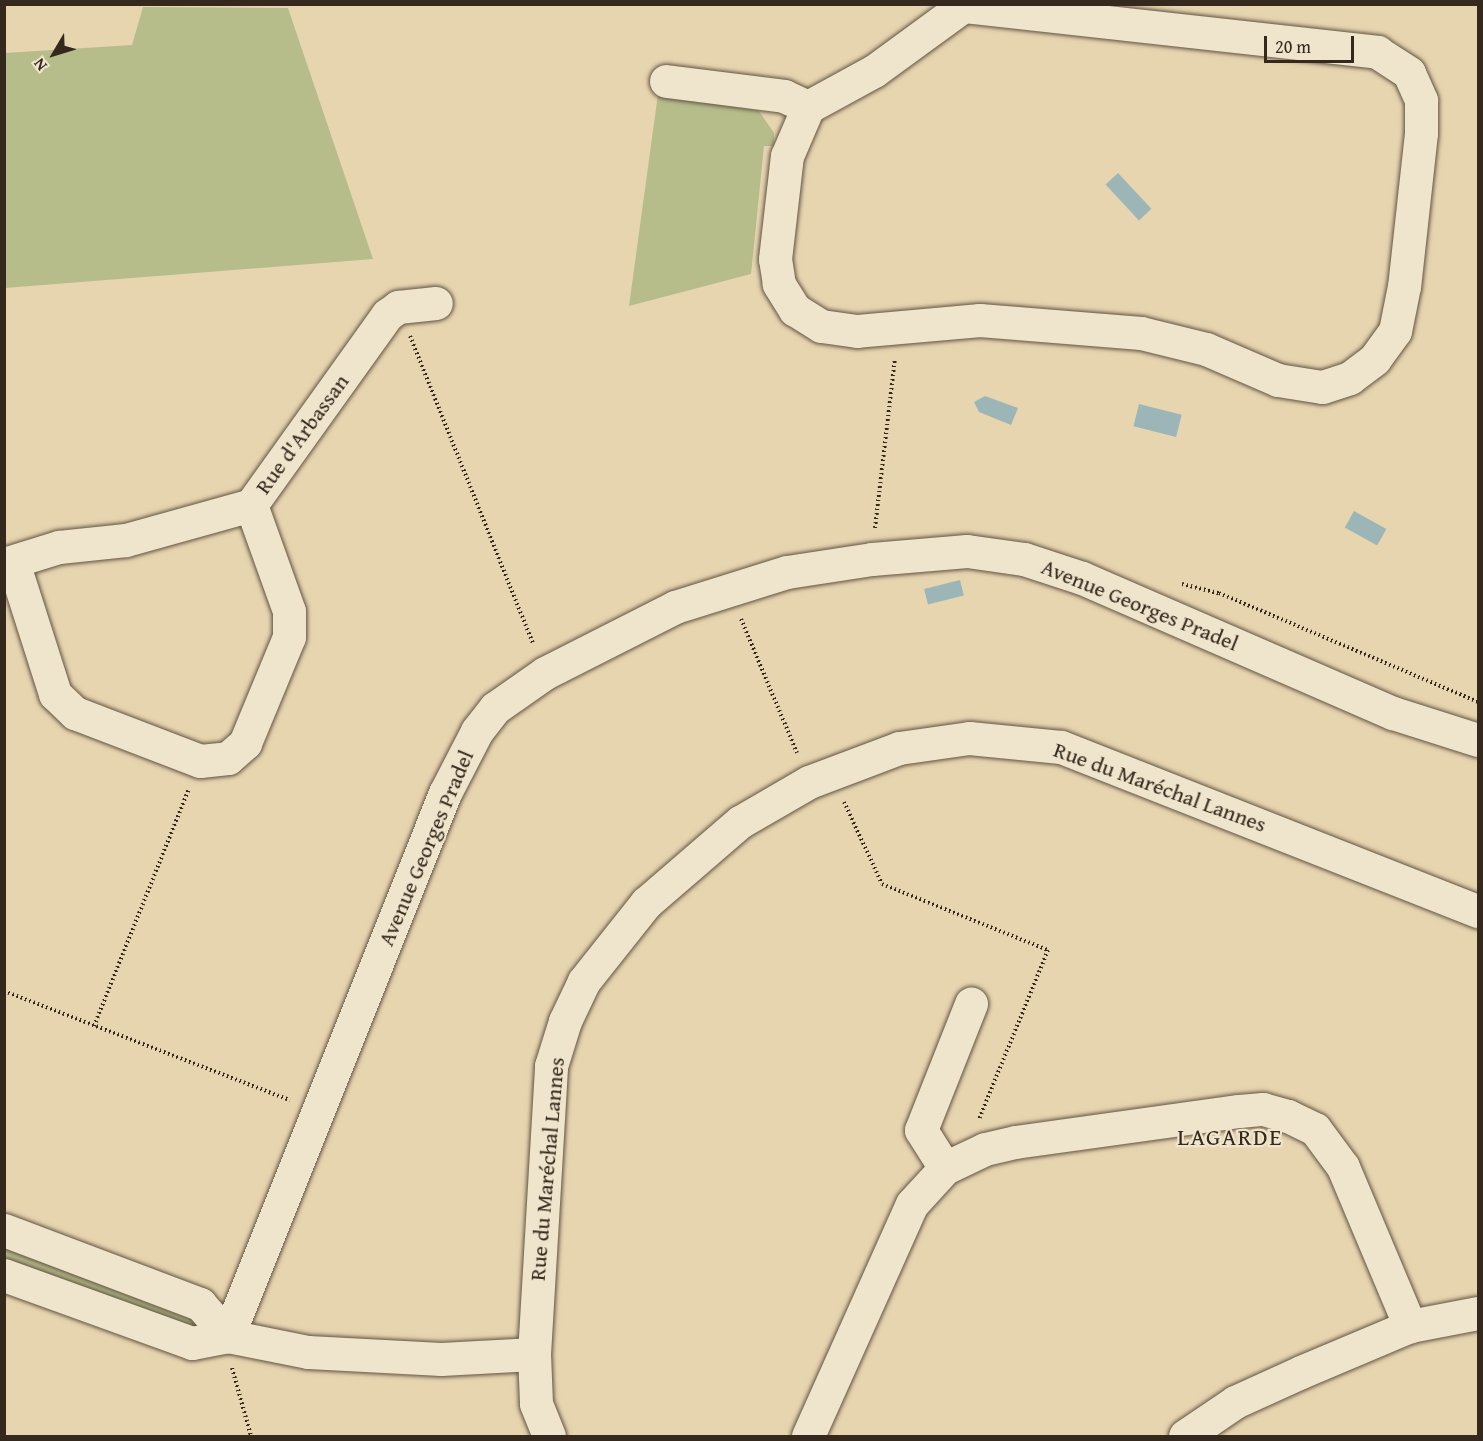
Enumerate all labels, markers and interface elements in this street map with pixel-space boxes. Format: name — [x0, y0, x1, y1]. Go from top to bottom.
north arrow — [24, 24, 84, 84]
scale bar — [1267, 24, 1357, 62]
text: 20 m — [1275, 33, 1311, 60]
text: N — [27, 53, 53, 77]
street label: Rue d'Arbassan — [250, 369, 354, 499]
street label: Avenue Georges Pradel — [1038, 553, 1242, 657]
street label: Rue du Maréchal Lannes — [1050, 736, 1270, 838]
street label: Avenue Georges Pradel — [373, 746, 479, 950]
street label: Rue du Maréchal Lannes — [524, 1056, 570, 1282]
district label: LAGARDE — [1177, 1123, 1283, 1151]

